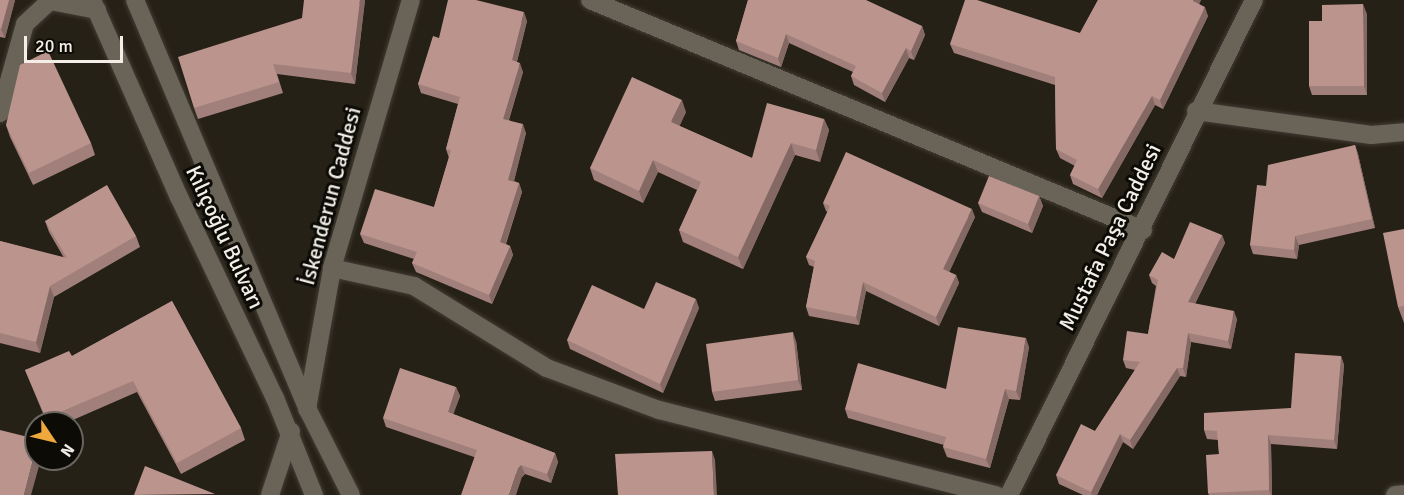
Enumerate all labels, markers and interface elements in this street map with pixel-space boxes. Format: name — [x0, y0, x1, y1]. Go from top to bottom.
scale bar — [27, 24, 126, 62]
text: 20 m — [35, 35, 73, 57]
street label: İskenderun Caddesi — [294, 104, 366, 288]
street label: Mustafa Paşa Caddesi — [1053, 139, 1167, 335]
street label: Kılıçoğlu Bulvarı — [180, 161, 270, 313]
north arrow — [24, 411, 84, 471]
text: N — [56, 440, 78, 460]

